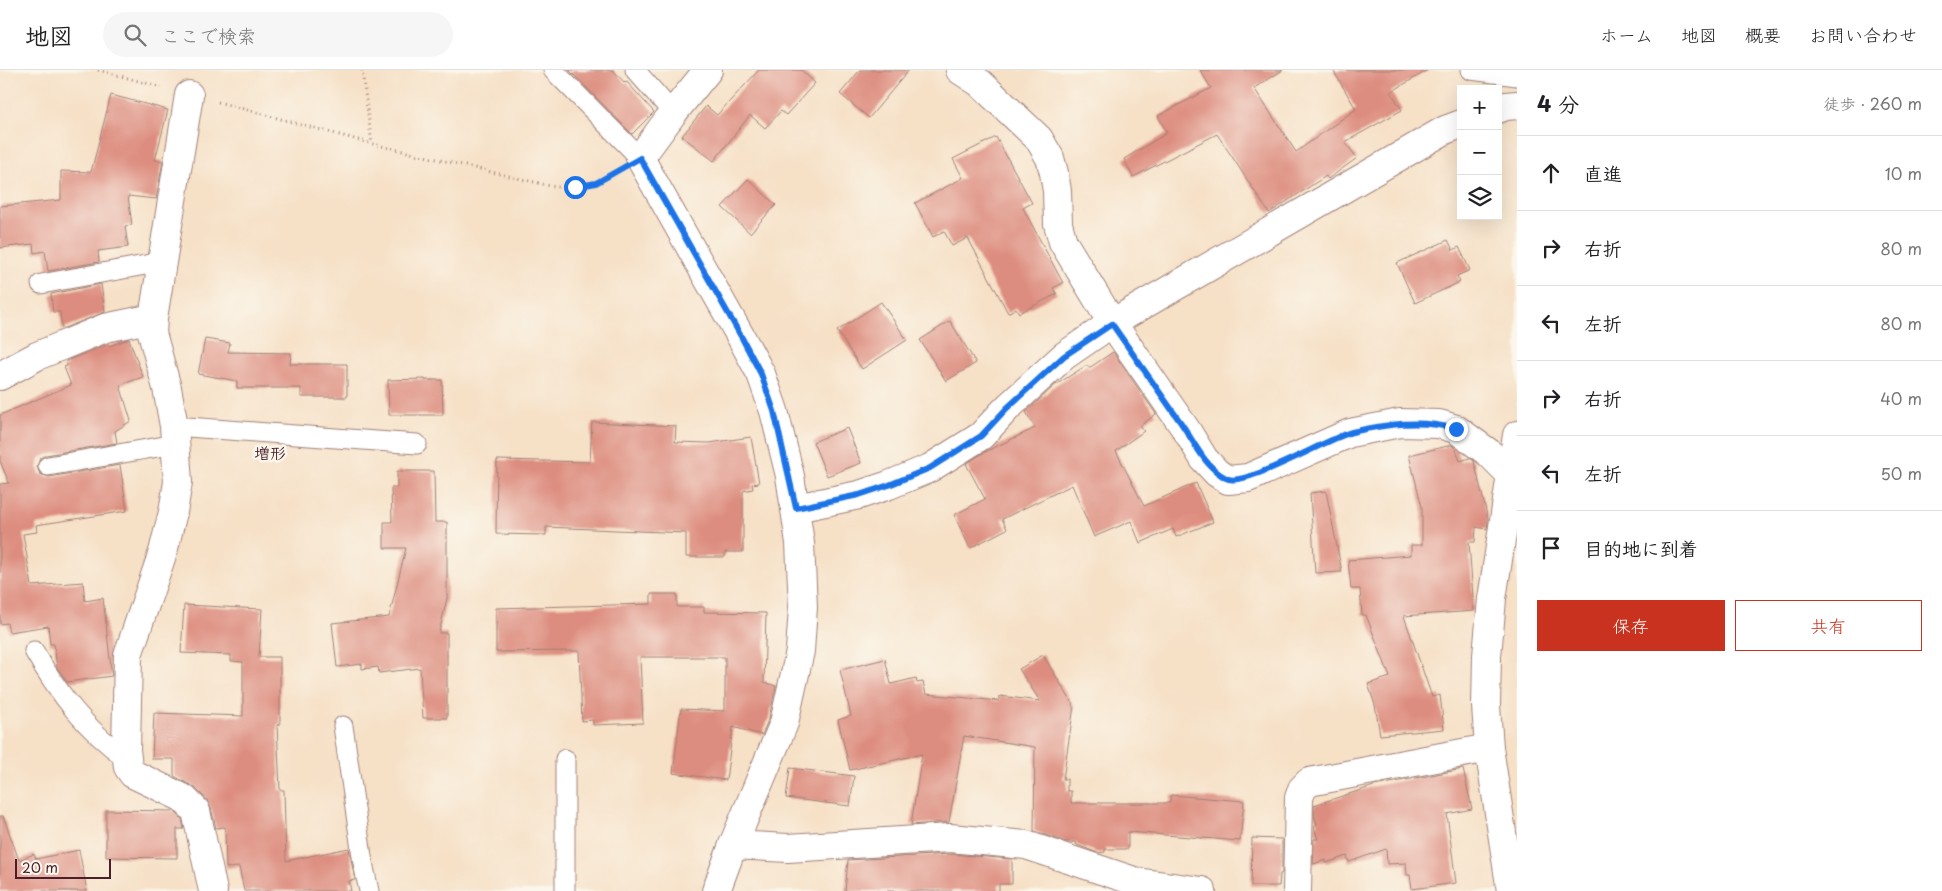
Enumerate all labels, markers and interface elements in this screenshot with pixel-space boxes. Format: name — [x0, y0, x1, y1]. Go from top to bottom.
search box — [103, 12, 453, 57]
text: 地図 — [25, 17, 73, 53]
icon: search — [121, 21, 149, 49]
text: ここで検索 — [161, 21, 256, 49]
text: ホーム — [1600, 21, 1653, 48]
text: 地図 — [1681, 21, 1717, 48]
text: 概要 — [1745, 21, 1781, 48]
text: お問い合わせ — [1809, 21, 1917, 48]
map controls — [1457, 85, 1502, 220]
button: + — [1457, 85, 1502, 130]
text: 4 分 — [1537, 87, 1579, 119]
text: 徒歩 · 260 m — [1823, 91, 1922, 115]
button: − — [1457, 130, 1502, 175]
icon: ahead — [1537, 159, 1565, 187]
text: 直進 — [1584, 159, 1622, 187]
text: 10 m — [1885, 161, 1922, 185]
button: layers — [1457, 175, 1502, 220]
route start — [564, 176, 587, 199]
icon: right — [1537, 234, 1565, 262]
text: 右折 — [1584, 234, 1622, 262]
text: 80 m — [1880, 236, 1922, 260]
icon: left — [1537, 309, 1565, 337]
text: 左折 — [1584, 309, 1622, 337]
text: 80 m — [1880, 311, 1922, 335]
icon: right — [1537, 384, 1565, 412]
text: 右折 — [1584, 384, 1622, 412]
text: 40 m — [1880, 386, 1922, 410]
route end — [1445, 418, 1468, 441]
district label: 増形 — [254, 440, 286, 464]
icon: left — [1537, 459, 1565, 487]
text: 左折 — [1584, 459, 1622, 487]
text: 50 m — [1881, 461, 1922, 485]
icon: arrive — [1537, 534, 1565, 562]
text: 目的地に到着 — [1584, 534, 1698, 562]
button: 保存 — [1537, 600, 1725, 651]
button: 共有 — [1735, 600, 1922, 651]
scale bar — [15, 856, 111, 879]
text: 20 m — [22, 857, 58, 878]

